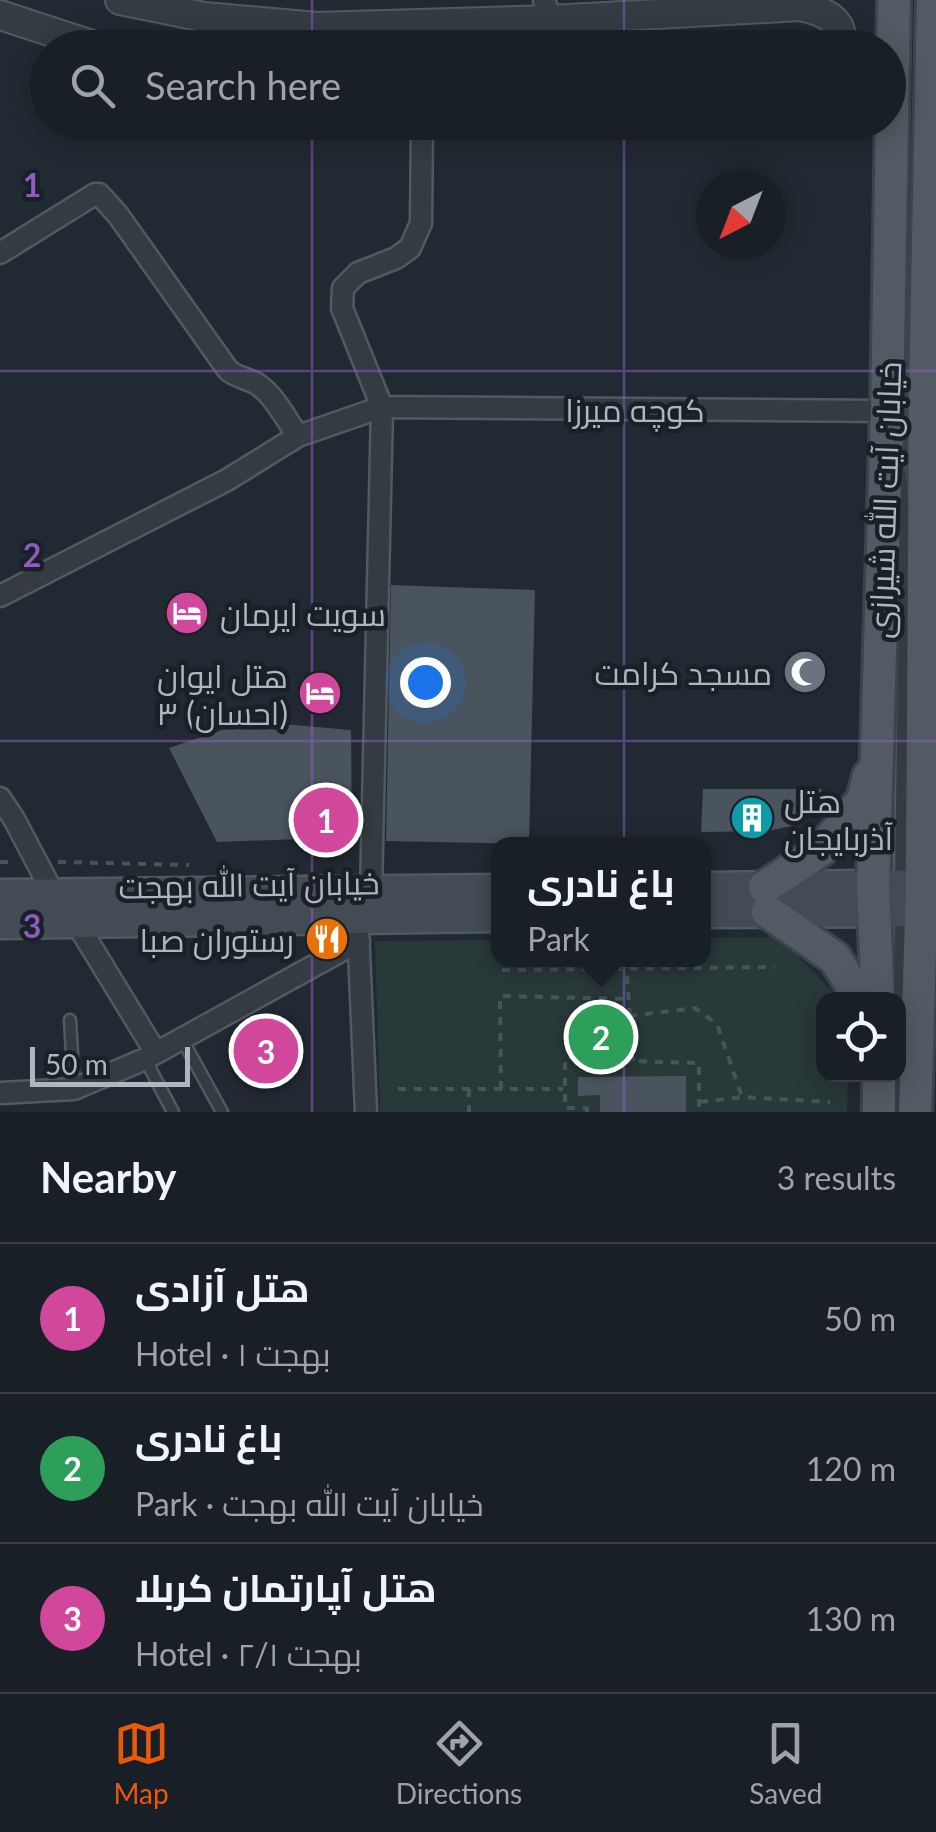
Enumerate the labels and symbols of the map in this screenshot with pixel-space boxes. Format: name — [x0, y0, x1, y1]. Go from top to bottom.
text: 1 — [23, 165, 41, 204]
north arrow — [696, 170, 786, 260]
street label: خیابان آیت الله شیرازی — [860, 361, 909, 639]
street label: کوچه میرزا — [565, 390, 705, 432]
text: 2 — [23, 535, 41, 574]
hotel icon: سویت ایرمان — [164, 590, 210, 636]
place label: سویت ایرمان — [220, 594, 386, 634]
mosque icon: مسجد کرامت — [782, 649, 828, 695]
place label: مسجد کرامت — [594, 653, 772, 692]
place label: هتل ایوان ۳ (احسان) — [156, 656, 288, 733]
your location — [400, 657, 451, 708]
hotel icon: هتل ایوان ۳ (احسان) — [297, 670, 343, 716]
place label: هتل آذربایجان — [784, 781, 893, 858]
pin: 1 — [294, 782, 358, 858]
building icon: هتل آذربایجان — [729, 795, 775, 841]
street label: خیابان آیت الله بهجت — [118, 862, 380, 907]
text: 3 — [23, 906, 41, 945]
restaurant icon: رستوران صبا — [304, 916, 350, 962]
place label: رستوران صبا — [140, 920, 294, 960]
pin: 2 — [568, 1000, 634, 1074]
pin: 3 — [234, 1014, 298, 1088]
scale bar — [30, 1042, 190, 1086]

